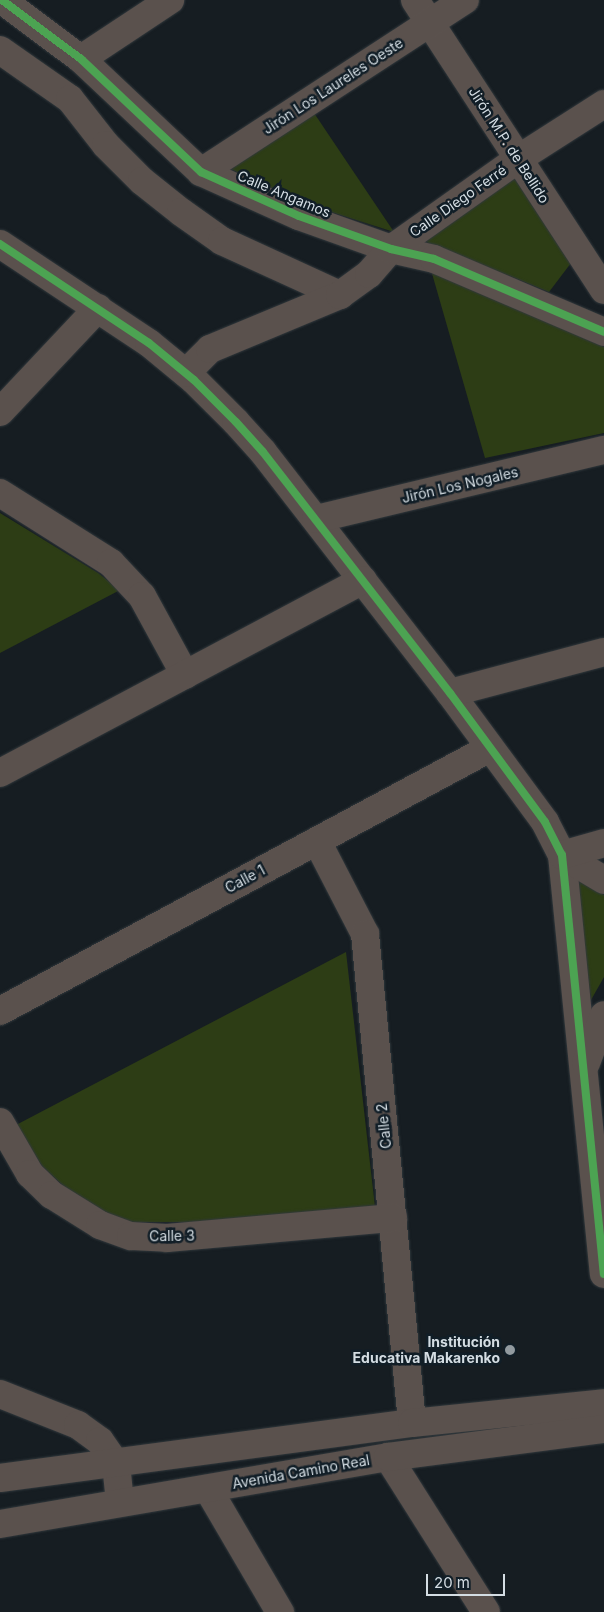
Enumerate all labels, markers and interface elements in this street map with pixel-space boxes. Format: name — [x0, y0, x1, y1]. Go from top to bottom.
street label: Jirón Los Laureles Oeste — [260, 34, 406, 138]
street label: Jirón M.P. de Bellido — [465, 84, 553, 206]
street label: Calle Diego Ferré — [406, 161, 510, 241]
street label: Calle Angamos — [235, 167, 333, 221]
street label: Jirón Los Nogales — [400, 463, 520, 507]
street label: Calle 1 — [222, 862, 268, 896]
street label: Calle 2 — [373, 1102, 395, 1150]
street label: Calle 3 — [149, 1227, 195, 1245]
place label: Institución Educativa Makarenko — [353, 1334, 500, 1366]
marker: Institución Educativa Makarenko — [504, 1344, 516, 1356]
street label: Avenida Camino Real — [231, 1452, 371, 1492]
scale bar — [429, 1564, 508, 1596]
text: 20 m — [434, 1573, 470, 1592]

